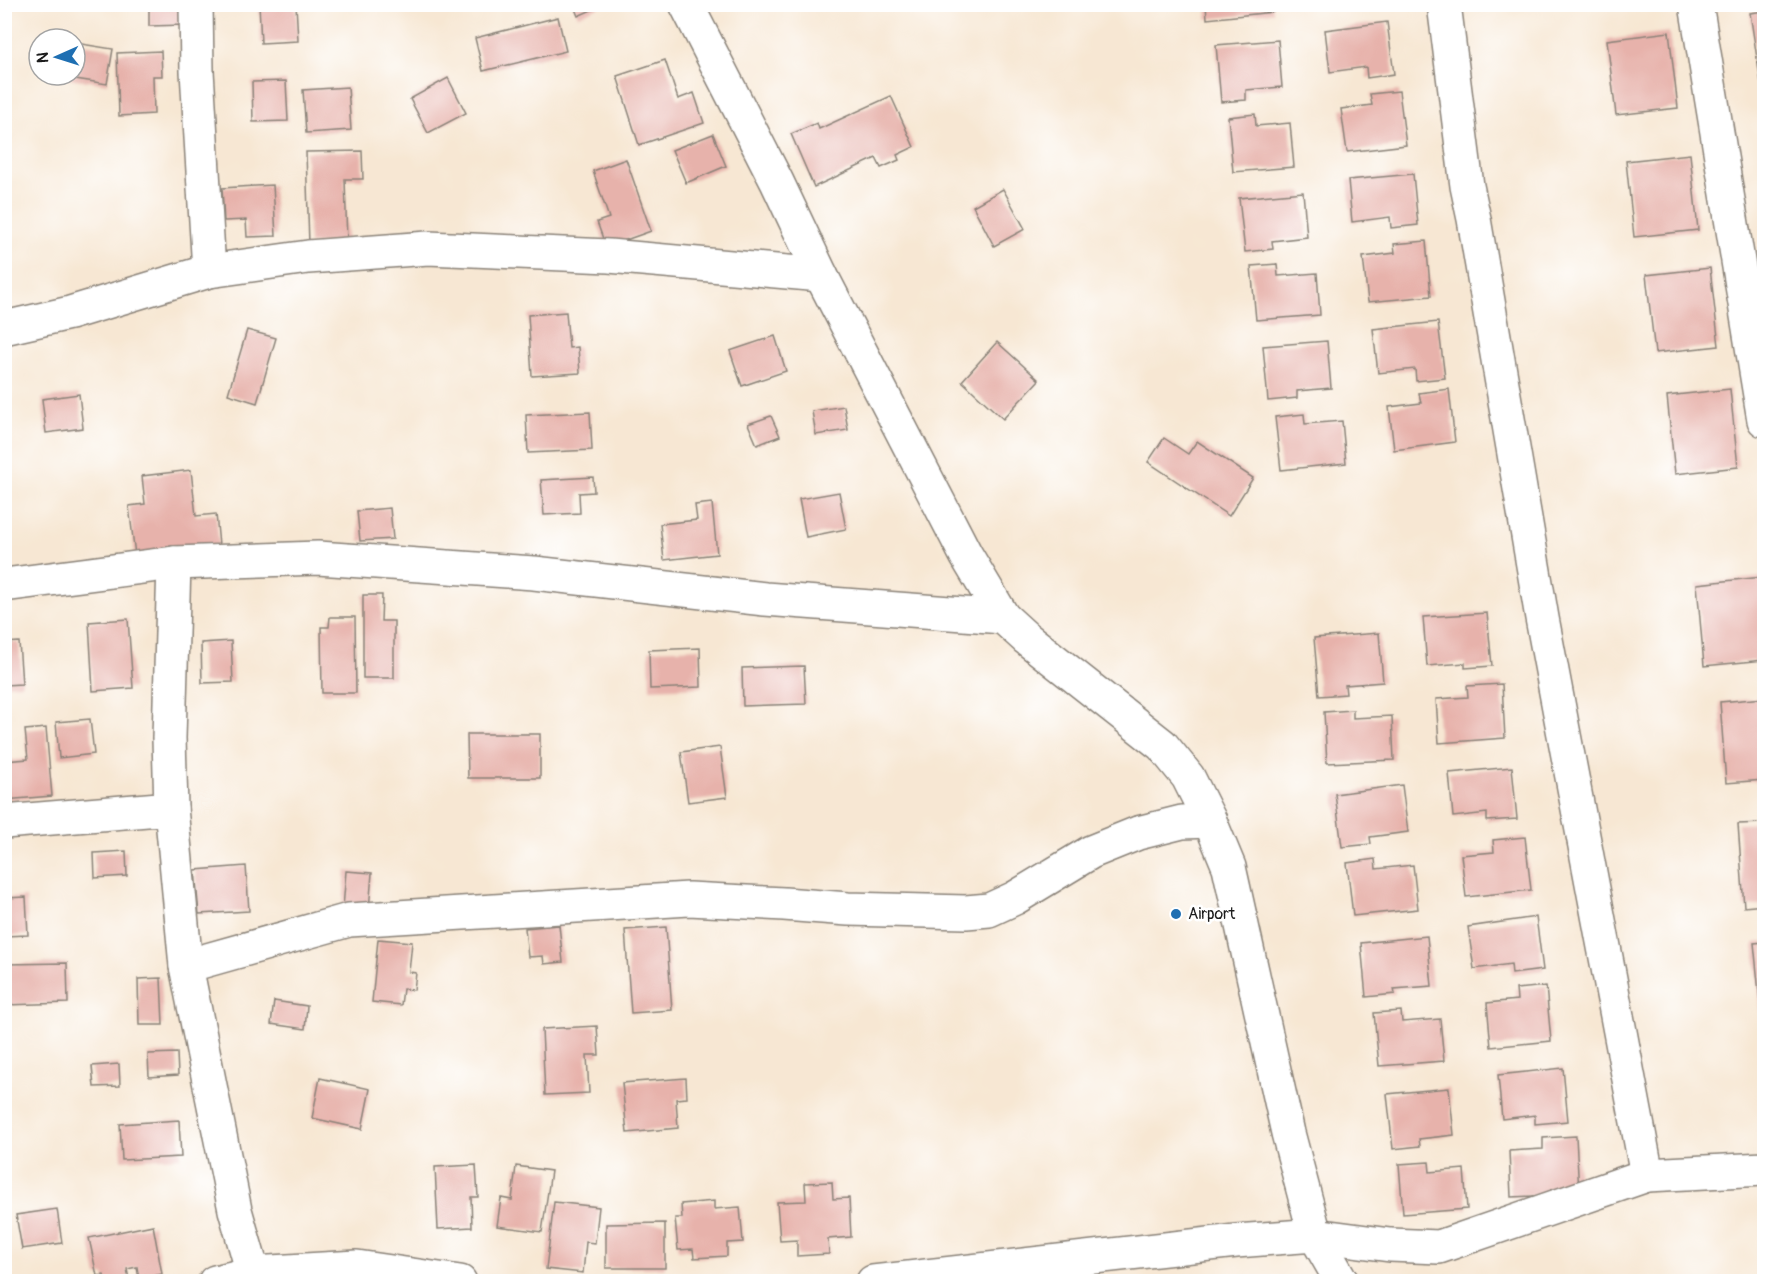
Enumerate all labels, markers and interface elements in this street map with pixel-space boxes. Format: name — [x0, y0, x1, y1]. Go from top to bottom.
north arrow — [27, 27, 87, 87]
text: N — [33, 52, 53, 64]
place label: Airport — [1188, 904, 1236, 924]
marker: Airport — [1169, 907, 1183, 921]

